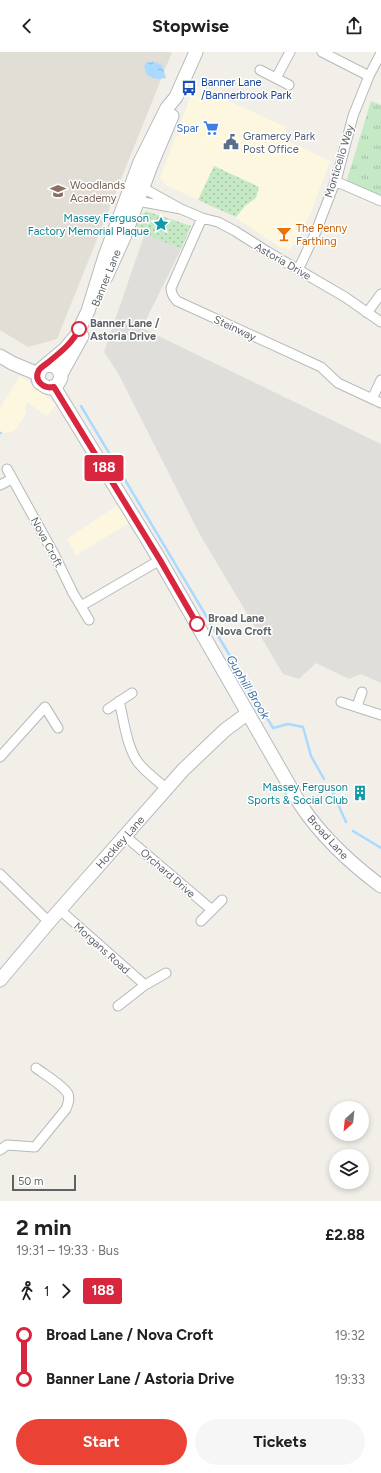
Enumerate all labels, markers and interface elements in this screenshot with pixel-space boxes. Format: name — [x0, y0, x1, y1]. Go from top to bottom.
icon: back — [16, 15, 38, 37]
text: Stopwise — [152, 15, 229, 37]
icon: share — [343, 15, 365, 37]
place label: Banner Lane /Bannerbrook Park — [201, 76, 292, 102]
bus stop icon: Banner Lane /Bannerbrook Park — [180, 79, 198, 97]
supermarket icon: Spar — [202, 119, 220, 137]
place label: Spar — [176, 122, 199, 135]
street label: Monticello Way — [322, 123, 357, 199]
place label: Gramercy Park Post Office — [243, 130, 316, 156]
public building icon: Gramercy Park Post Office — [222, 133, 240, 151]
place label: Woodlands Academy — [70, 179, 125, 205]
school or university icon: Woodlands Academy — [49, 182, 67, 200]
place label: Massey Ferguson Factory Memorial Plaque — [28, 212, 149, 238]
place icon: Massey Ferguson Factory Memorial Plaque — [152, 215, 170, 233]
place label: The Penny Farthing — [296, 222, 347, 248]
bar icon: The Penny Farthing — [275, 225, 293, 243]
street label: Astoria Drive — [252, 240, 313, 283]
street label: Banner Lane — [89, 248, 124, 309]
street label: Steinway — [212, 313, 258, 344]
place label: Banner Lane / Astoria Drive — [90, 317, 160, 343]
marker: Banner Lane / Astoria Drive — [71, 321, 87, 337]
line badge: 188 — [81, 455, 127, 481]
text: 188 — [92, 459, 116, 476]
street label: Nova Croft — [28, 515, 65, 570]
place label: Broad Lane / Nova Croft — [208, 612, 272, 638]
marker: Broad Lane / Nova Croft — [189, 616, 205, 632]
water label: Guphill Brook — [223, 653, 273, 722]
place label: Massey Ferguson Sports & Social Club — [248, 781, 348, 807]
building icon: Massey Ferguson Sports & Social Club — [351, 784, 369, 802]
street label: Hockley Lane — [93, 813, 147, 871]
street label: Broad Lane — [304, 813, 351, 862]
street label: Orchard Drive — [138, 846, 198, 901]
street label: Morgans Road — [71, 920, 132, 977]
north arrow — [329, 1101, 369, 1141]
map controls — [329, 1101, 369, 1189]
button: layers — [329, 1149, 369, 1189]
scale bar — [12, 1173, 76, 1192]
text: 50 m — [18, 1175, 43, 1188]
text: 2 min — [16, 1214, 71, 1241]
text: £2.88 — [325, 1226, 365, 1244]
text: 19:31 – 19:33 · Bus — [16, 1243, 119, 1258]
icon: walk — [16, 1280, 38, 1302]
icon: forward — [55, 1280, 77, 1302]
text: 188 — [91, 1282, 114, 1299]
text: 1 — [44, 1284, 49, 1299]
text: Broad Lane / Nova Croft — [46, 1326, 213, 1344]
text: 19:32 — [335, 1328, 365, 1343]
text: Banner Lane / Astoria Drive — [46, 1370, 234, 1388]
text: 19:33 — [335, 1372, 365, 1387]
button: Start — [16, 1419, 187, 1465]
button: Tickets — [195, 1419, 365, 1465]

